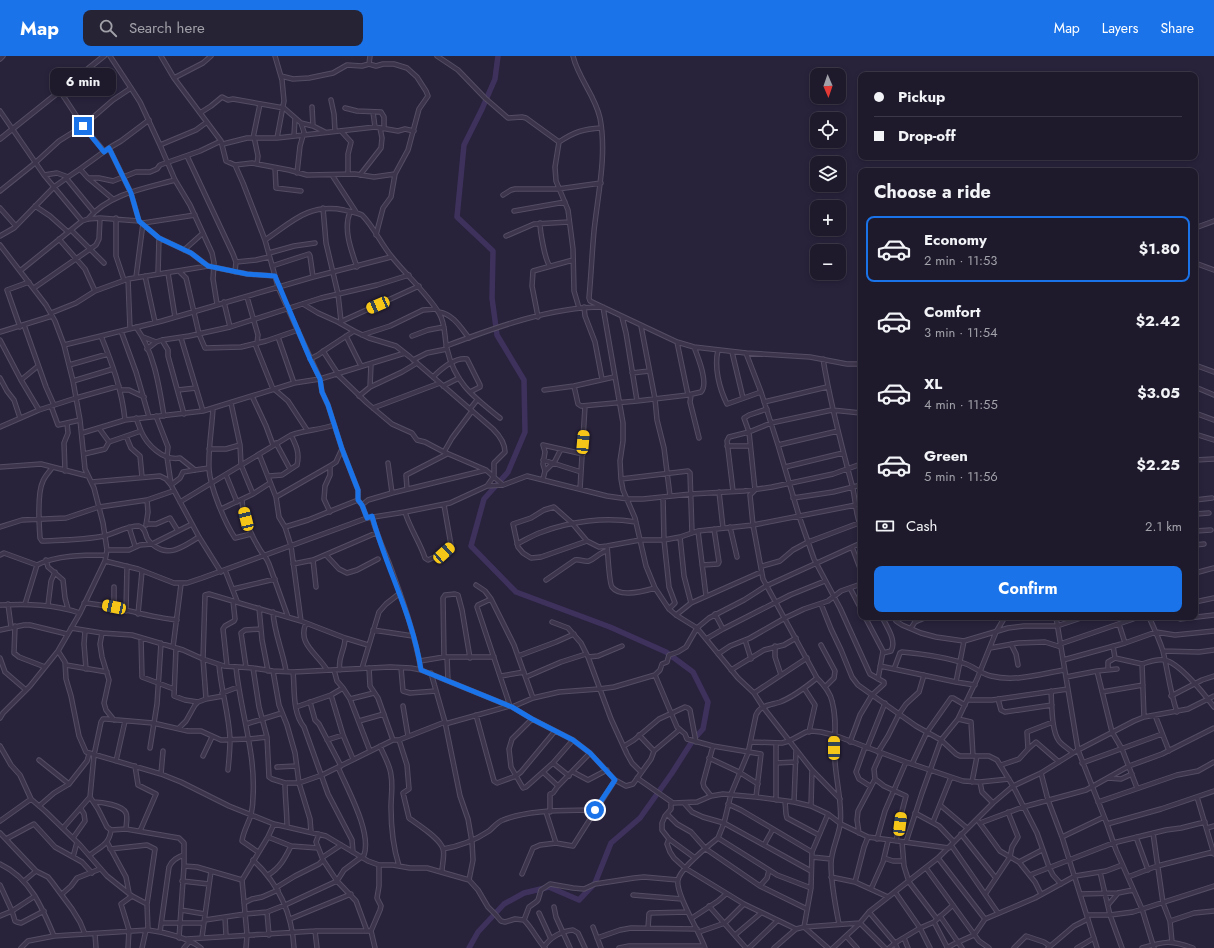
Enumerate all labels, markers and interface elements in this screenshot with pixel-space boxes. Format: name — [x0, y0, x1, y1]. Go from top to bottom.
search box — [83, 10, 363, 46]
text: Map — [20, 15, 59, 42]
icon: search — [97, 17, 119, 39]
text: Search here — [129, 17, 205, 39]
text: Map — [1054, 18, 1080, 38]
text: Layers — [1102, 18, 1138, 38]
text: Share — [1160, 18, 1194, 38]
callout: 6 min — [50, 68, 116, 96]
north arrow — [810, 68, 846, 104]
map controls — [810, 68, 846, 280]
text: 6 min — [66, 72, 100, 91]
text: Pickup — [898, 86, 945, 108]
button: locate — [810, 112, 846, 148]
route end — [74, 117, 92, 135]
text: Drop-off — [898, 125, 956, 147]
button: layers — [810, 156, 846, 192]
text: Choose a ride — [874, 179, 991, 205]
button: + — [810, 200, 846, 236]
text: Economy — [924, 229, 987, 251]
icon: car — [876, 231, 912, 267]
text: $1.80 — [1139, 238, 1180, 260]
button: − — [810, 244, 846, 280]
text: 2 min · 11:53 — [924, 251, 997, 270]
car — [365, 295, 391, 315]
text: Comfort — [924, 301, 981, 323]
icon: car — [876, 303, 912, 339]
text: $2.42 — [1136, 310, 1180, 332]
text: 3 min · 11:54 — [924, 323, 998, 342]
text: XL — [924, 373, 942, 395]
icon: car — [876, 375, 912, 411]
text: $3.05 — [1137, 382, 1180, 404]
text: 4 min · 11:55 — [924, 395, 998, 414]
car — [576, 430, 590, 454]
text: Green — [924, 445, 968, 467]
icon: car — [876, 447, 912, 483]
text: $2.25 — [1136, 454, 1180, 476]
text: 5 min · 11:56 — [924, 467, 998, 486]
car — [237, 506, 255, 532]
icon: cash — [874, 515, 896, 537]
text: Cash — [906, 515, 937, 537]
text: 2.1 km — [1145, 517, 1182, 536]
car — [431, 541, 457, 565]
button: Confirm — [874, 566, 1182, 612]
car — [101, 599, 127, 615]
car — [828, 736, 840, 760]
route start — [586, 801, 604, 819]
car — [893, 811, 907, 837]

